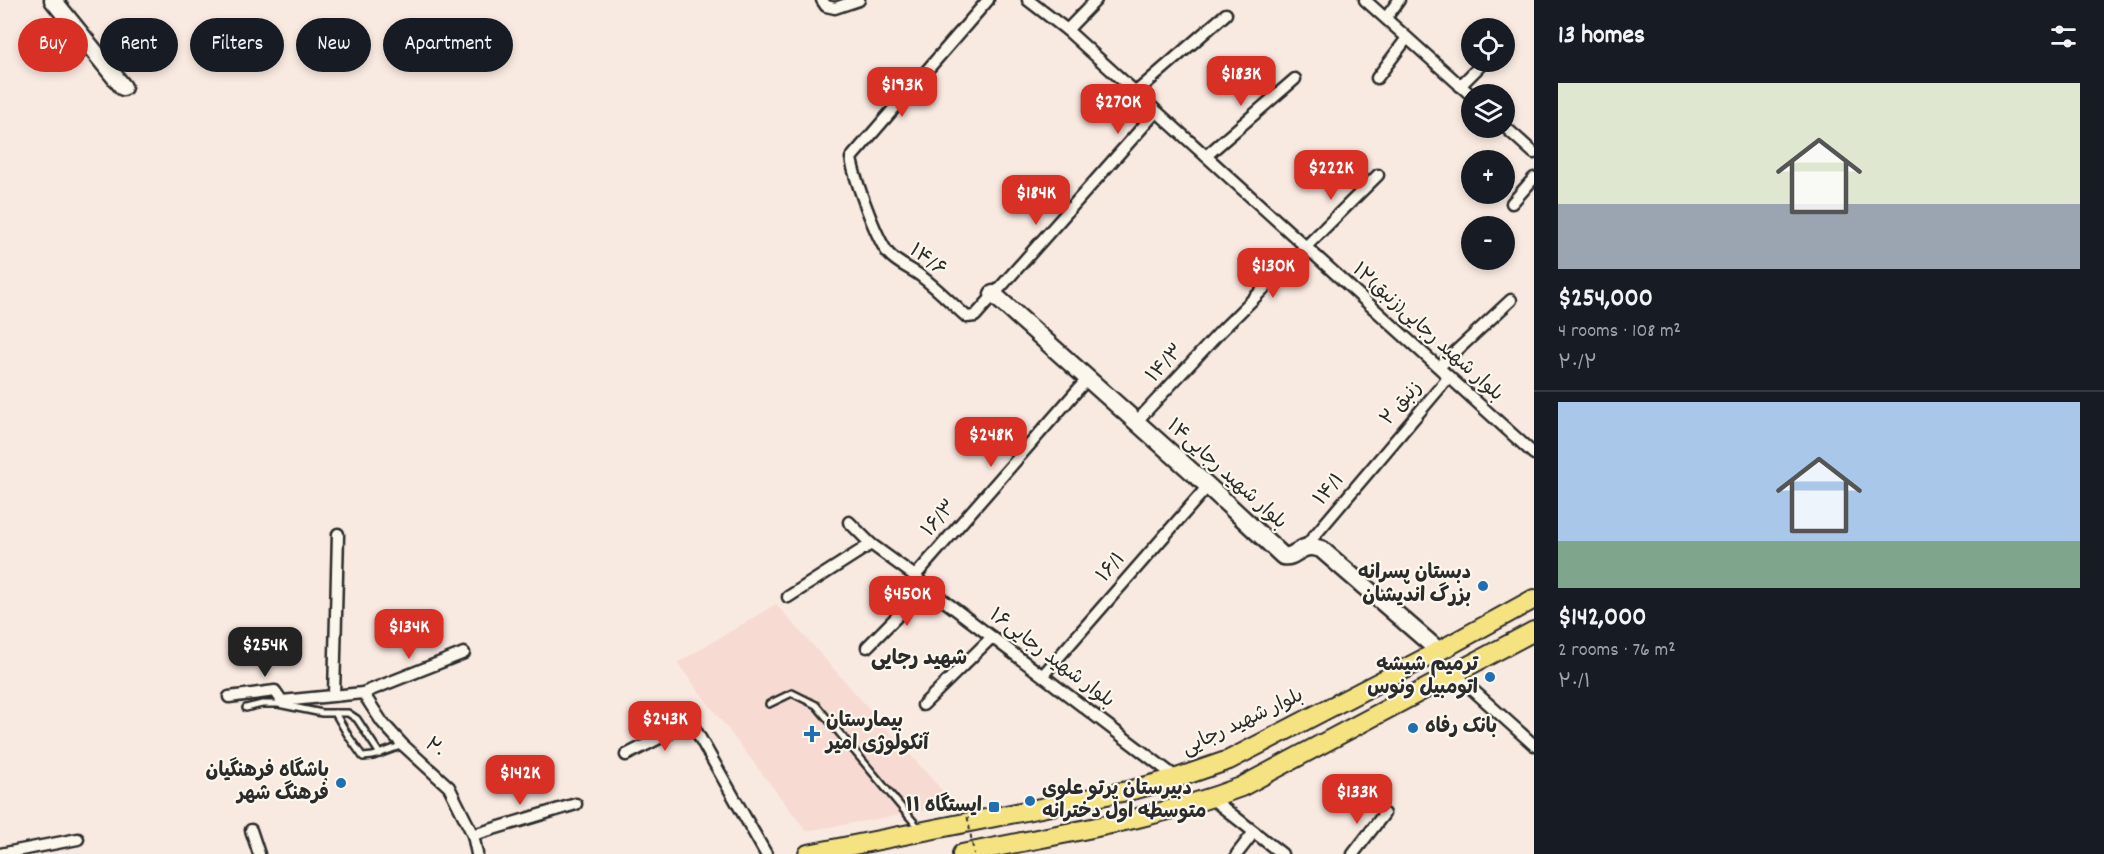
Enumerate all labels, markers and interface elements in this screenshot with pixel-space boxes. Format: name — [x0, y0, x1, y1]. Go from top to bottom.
chip: Buy — [18, 18, 88, 72]
chip: Rent — [100, 18, 178, 72]
chip: Filters — [190, 18, 284, 72]
chip: New — [296, 18, 371, 72]
chip: Apartment — [383, 18, 513, 72]
map controls — [1461, 18, 1515, 270]
button: locate — [1461, 18, 1515, 72]
text: 13 homes — [1558, 18, 1645, 55]
icon: filters — [2047, 20, 2080, 53]
pin: $183K — [1199, 56, 1283, 107]
text: $183K — [1221, 61, 1261, 89]
pin: $193K — [860, 67, 944, 118]
text: $193K — [881, 72, 923, 100]
pin: $270K — [1076, 84, 1160, 135]
button: layers — [1461, 84, 1515, 138]
text: $270K — [1095, 89, 1141, 117]
icon: home — [1765, 122, 1873, 230]
pin: $222K — [1289, 150, 1373, 201]
button: + — [1461, 150, 1515, 204]
text: $222K — [1308, 155, 1354, 183]
pin: $184K — [994, 175, 1078, 226]
text: $184K — [1016, 180, 1056, 208]
button: − — [1461, 216, 1515, 270]
street label: ۱۴/۶ — [903, 238, 951, 284]
pin: $130K — [1231, 248, 1315, 299]
text: $130K — [1251, 253, 1295, 281]
street label: ۱۲بلوار شهید رجایی(زنبق) — [1345, 257, 1509, 409]
text: $254,000 — [1558, 281, 1653, 318]
text: 4 rooms · 108 m² — [1558, 318, 1681, 346]
street label: ۱۴/۳ — [1141, 338, 1191, 390]
text: ۲۰/۲ — [1558, 350, 1597, 378]
street label: زنبق ۲ — [1375, 375, 1429, 433]
street label: بلوار شهید رجایی۱۴ — [1160, 413, 1292, 537]
pin: $248K — [949, 417, 1033, 468]
text: $248K — [969, 422, 1013, 450]
icon: home — [1765, 441, 1873, 549]
street label: ۱۴/۱ — [1308, 468, 1352, 512]
street label: ۱۶/۳ — [916, 494, 964, 544]
street label: ۱۶/۱ — [1091, 547, 1133, 589]
place label: دبستان پسرانه بزرگ اندیشان — [1358, 560, 1471, 611]
pin: $450K — [865, 576, 949, 627]
marker: دبستان پسرانه بزرگ اندیشان — [1476, 579, 1490, 593]
text: $450K — [883, 581, 931, 609]
text: $142,000 — [1558, 600, 1646, 637]
street label: بلوار شهید رجایی۱۶ — [982, 602, 1120, 716]
pin: $134K — [367, 609, 451, 660]
text: $134K — [389, 614, 429, 642]
pin: $254K — [223, 627, 307, 678]
text: $254K — [242, 632, 288, 660]
text: 2 rooms · 76 m² — [1558, 637, 1676, 665]
district label: شهید رجایی — [871, 645, 967, 675]
place label: ترمیم شیشه اتومبیل ونوس — [1367, 652, 1479, 703]
text: ۲۰/۱ — [1558, 669, 1591, 697]
marker: ترمیم شیشه اتومبیل ونوس — [1483, 670, 1497, 684]
street label: بلوار شهید رجایی — [1178, 683, 1308, 763]
pin: $243K — [623, 701, 707, 752]
text: $243K — [642, 706, 688, 734]
place label: بیمارستان آنکولوژی امیر — [824, 708, 930, 759]
place label: بانک رفاه — [1425, 714, 1497, 742]
marker: بانک رفاه — [1406, 721, 1420, 735]
marker: بیمارستان آنکولوژی امیر — [803, 725, 821, 743]
street label: ۲۰ — [417, 732, 451, 766]
pin: $142K — [478, 755, 562, 806]
place label: باشگاه فرهنگیان فرهنگ شهر — [206, 757, 329, 809]
text: $142K — [500, 760, 540, 788]
pin: $133K — [1315, 774, 1399, 825]
marker: باشگاه فرهنگیان فرهنگ شهر — [334, 776, 348, 790]
place label: دبیرستان پرتو علوی متوسطه اول دخترانه — [1042, 776, 1207, 827]
text: $133K — [1336, 779, 1378, 807]
place label: ایستگاه ۱۱ — [906, 792, 982, 821]
marker: دبیرستان پرتو علوی متوسطه اول دخترانه — [1023, 794, 1037, 808]
marker: ایستگاه ۱۱ — [987, 800, 1001, 814]

